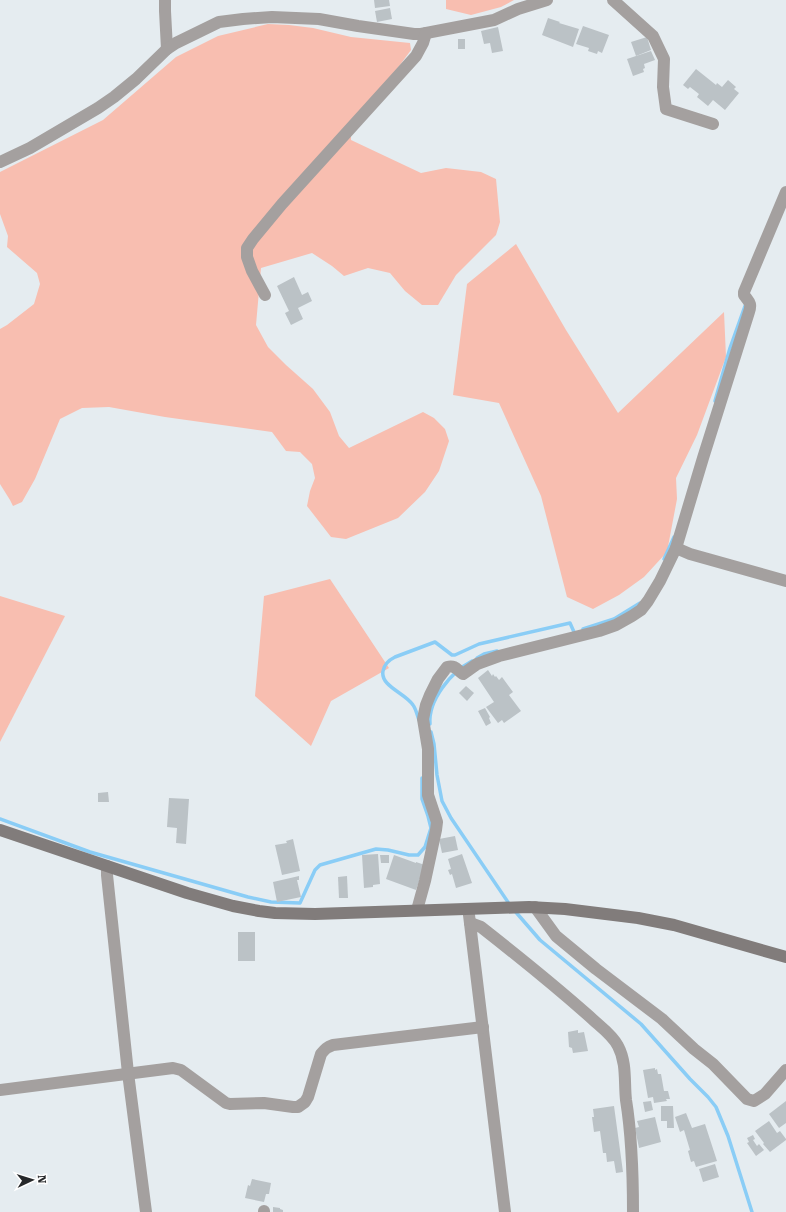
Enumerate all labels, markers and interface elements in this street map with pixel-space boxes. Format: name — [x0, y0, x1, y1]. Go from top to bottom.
north arrow — [12, 1160, 52, 1200]
text: N — [35, 1175, 48, 1185]

